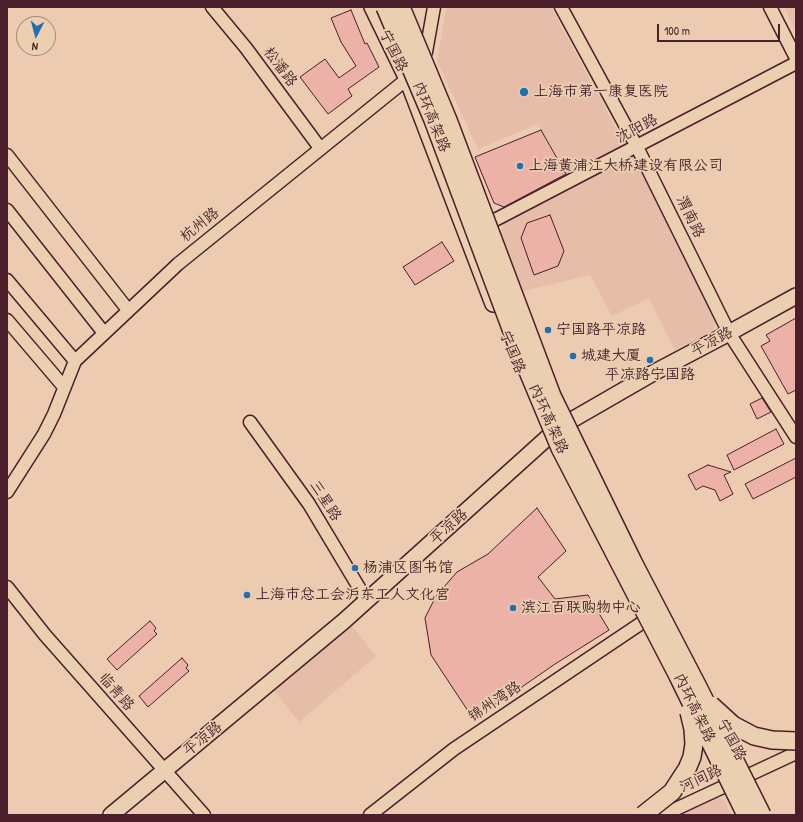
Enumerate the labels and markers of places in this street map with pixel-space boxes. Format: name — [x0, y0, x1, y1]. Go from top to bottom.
place label: 上海市第一康复医院 — [533, 83, 668, 101]
marker: 上海市第一康复医院 — [518, 86, 530, 98]
place label: 上海黄浦江大桥建设有限公司 — [528, 157, 723, 175]
marker: 上海黄浦江大桥建设有限公司 — [515, 161, 525, 171]
place label: 宁国路平凉路 — [556, 321, 646, 339]
marker: 宁国路平凉路 — [543, 325, 553, 335]
place label: 城建大厦 — [581, 347, 641, 365]
marker: 城建大厦 — [568, 351, 578, 361]
marker: 平凉路宁国路 — [645, 355, 655, 365]
place label: 平凉路宁国路 — [605, 366, 695, 384]
place label: 杨浦区图书馆 — [363, 559, 453, 577]
marker: 杨浦区图书馆 — [350, 563, 360, 573]
place label: 上海市总工会沪东工人文化宫 — [255, 586, 450, 604]
marker: 上海市总工会沪东工人文化宫 — [242, 590, 252, 600]
place label: 滨江百联购物中心 — [521, 599, 641, 617]
marker: 滨江百联购物中心 — [508, 603, 518, 613]

